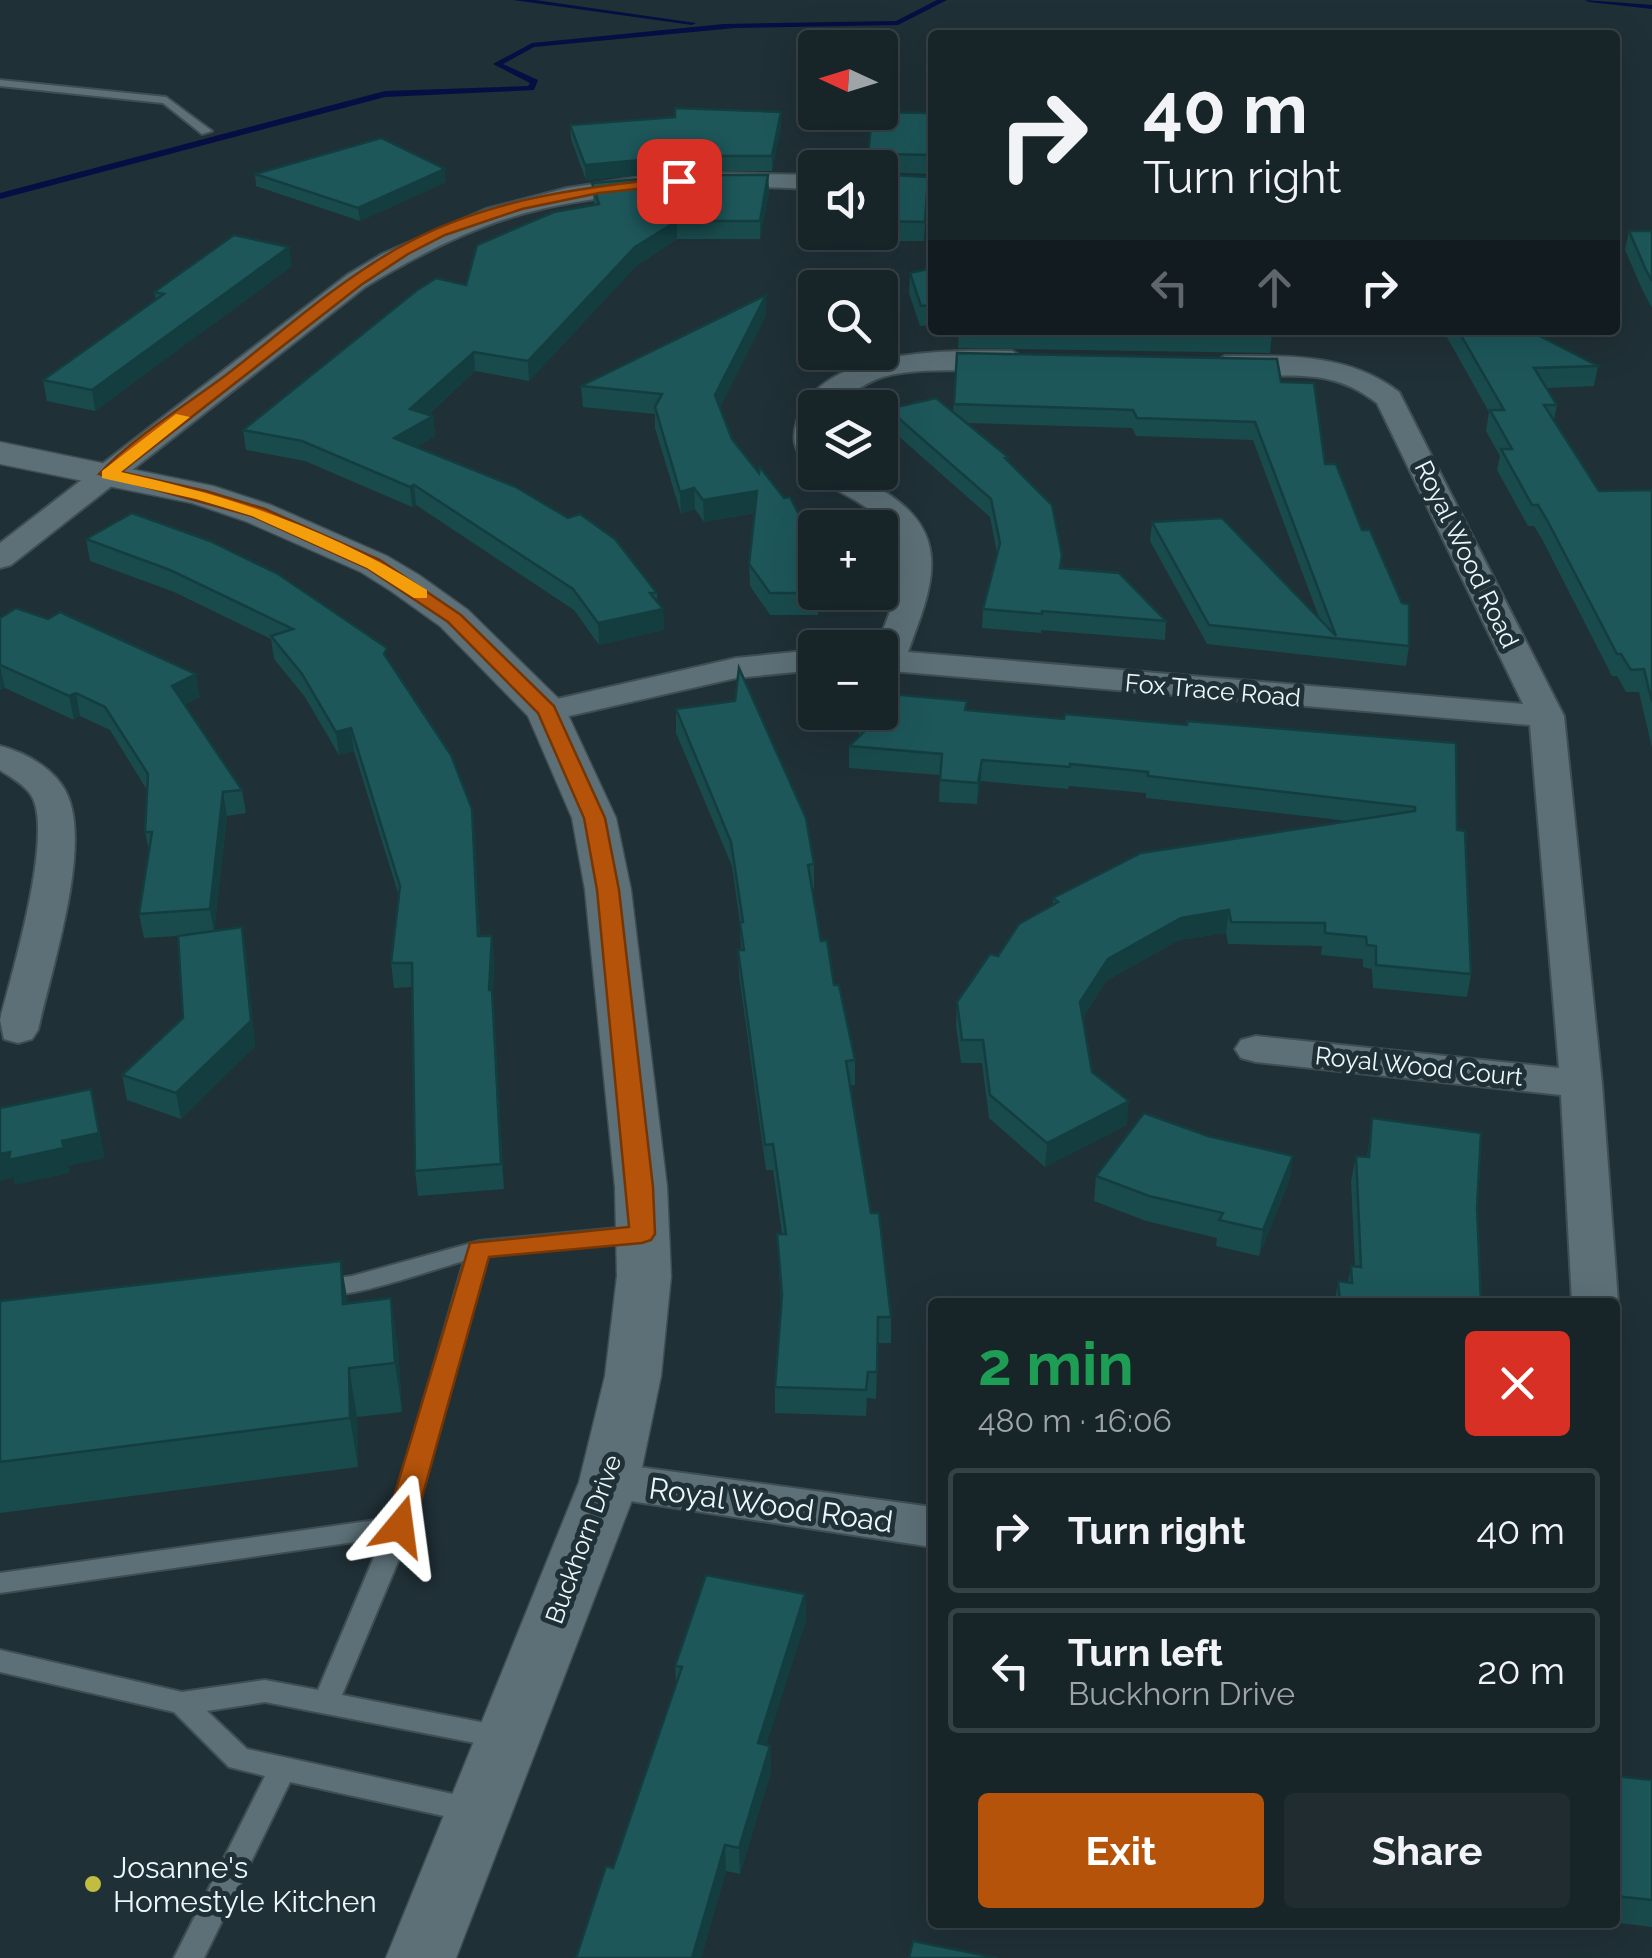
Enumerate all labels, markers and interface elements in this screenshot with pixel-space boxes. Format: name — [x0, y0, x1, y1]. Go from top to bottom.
north arrow — [798, 30, 898, 130]
map controls — [798, 30, 898, 730]
text: 40 m — [1143, 67, 1308, 149]
icon: right — [978, 70, 1108, 200]
pin — [637, 139, 722, 224]
button: sound — [798, 150, 898, 250]
text: Turn right — [1143, 151, 1341, 204]
icon: arrive — [652, 154, 707, 209]
icon: left — [1142, 260, 1197, 315]
icon: ahead — [1247, 260, 1302, 315]
icon: right — [1352, 260, 1407, 315]
button: search — [798, 270, 898, 370]
button: layers — [798, 390, 898, 490]
street label: Royal Wood Road — [1409, 455, 1525, 653]
button: + — [798, 510, 898, 610]
button: − — [798, 630, 898, 730]
street label: Fox Trace Road — [1124, 667, 1302, 713]
street label: Royal Wood Court — [1314, 1040, 1525, 1092]
text: 2 min — [978, 1329, 1134, 1399]
button: close — [1465, 1331, 1570, 1436]
text: 480 m · 16:06 — [978, 1402, 1172, 1439]
street label: Buckhorn Drive — [539, 1451, 627, 1627]
street label: Royal Wood Road — [647, 1471, 895, 1539]
position arrow — [348, 1474, 452, 1578]
icon: right — [983, 1503, 1038, 1558]
text: Turn right — [1068, 1508, 1245, 1553]
text: 40 m — [1476, 1508, 1565, 1553]
text: Turn left — [1068, 1630, 1223, 1675]
icon: left — [983, 1643, 1038, 1698]
text: 20 m — [1477, 1648, 1565, 1693]
text: Buckhorn Drive — [1068, 1675, 1295, 1712]
button: Exit — [978, 1793, 1264, 1908]
button: Share — [1284, 1793, 1570, 1908]
place label: Josanne's Homestyle Kitchen — [113, 1850, 377, 1919]
marker: Josanne's Homestyle Kitchen — [82, 1873, 104, 1895]

